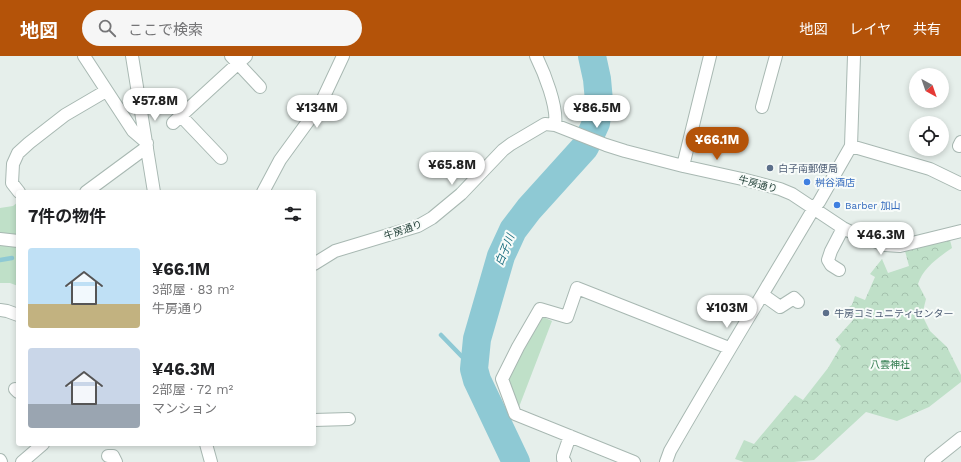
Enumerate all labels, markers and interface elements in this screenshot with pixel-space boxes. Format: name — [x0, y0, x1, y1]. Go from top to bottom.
search box — [82, 10, 362, 46]
icon: search — [96, 17, 118, 39]
text: 地図 — [20, 19, 58, 42]
text: ここで検索 — [128, 21, 203, 39]
text: 地図 — [799, 21, 827, 37]
text: レイヤ — [849, 21, 891, 37]
text: 共有 — [913, 21, 941, 37]
north arrow — [909, 68, 949, 108]
map controls — [909, 68, 949, 156]
pin: ¥57.8M — [122, 88, 188, 122]
text: ¥57.8M — [132, 93, 178, 108]
pin: ¥134M — [289, 95, 345, 129]
pin: ¥86.5M — [564, 95, 630, 129]
text: ¥134M — [296, 100, 338, 115]
text: ¥86.5M — [573, 100, 621, 115]
button: locate — [909, 116, 949, 156]
pin: ¥66.1M — [684, 127, 750, 161]
text: ¥66.1M — [695, 132, 739, 147]
pin: ¥65.8M — [419, 152, 485, 186]
text: ¥65.8M — [428, 157, 476, 172]
marker: 白子南郵便局 — [765, 163, 775, 173]
place label: 白子南郵便局 — [778, 163, 838, 174]
street label: 牛房通り — [737, 174, 779, 194]
marker: 桝谷酒店 — [802, 177, 812, 187]
place label: 桝谷酒店 — [815, 177, 855, 188]
marker: Barber 加山 — [832, 200, 842, 210]
place label: Barber 加山 — [845, 200, 901, 211]
icon: filters — [282, 203, 304, 225]
text: 7件の物件 — [28, 206, 106, 226]
street label: 牛房通り — [382, 218, 424, 242]
pin: ¥46.3M — [848, 222, 914, 256]
text: ¥46.3M — [857, 227, 905, 242]
water label: 白子川 — [493, 231, 518, 268]
text: ¥66.1M — [152, 259, 210, 279]
icon: home — [60, 264, 108, 312]
text: 3部屋 · 83 m² — [152, 282, 234, 297]
pin: ¥103M — [699, 295, 755, 329]
text: ¥103M — [706, 300, 748, 315]
text: 牛房通り — [152, 301, 204, 316]
marker: 牛房コミュニティセンター — [821, 308, 831, 318]
place label: 牛房コミュニティセンター — [834, 308, 953, 319]
text: ¥46.3M — [152, 359, 215, 379]
park label: 八雲神社 — [870, 359, 910, 370]
icon: home — [60, 364, 108, 412]
text: 2部屋 · 72 m² — [152, 382, 233, 397]
text: マンション — [152, 401, 217, 416]

